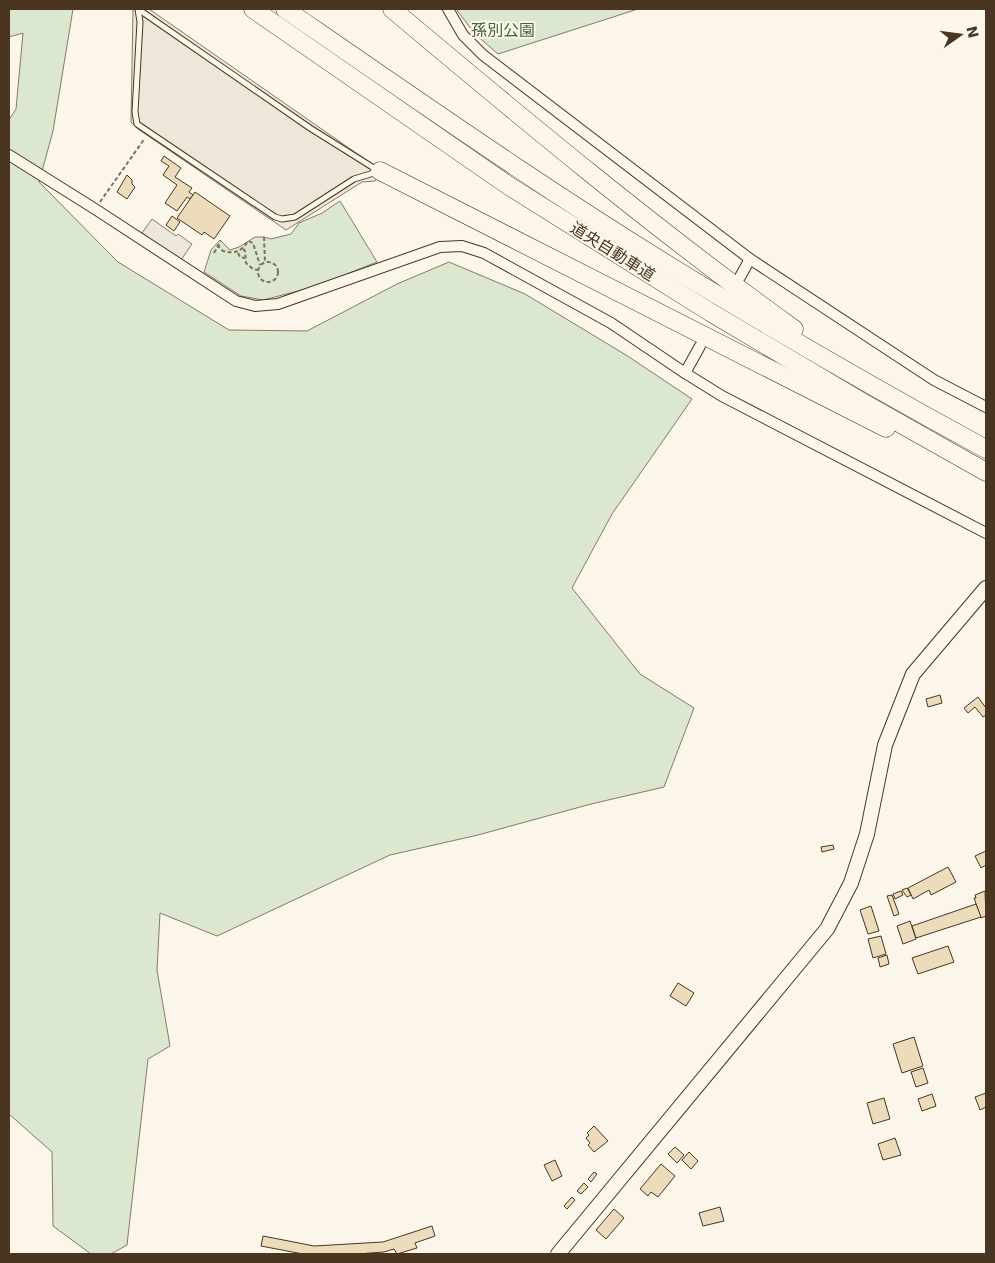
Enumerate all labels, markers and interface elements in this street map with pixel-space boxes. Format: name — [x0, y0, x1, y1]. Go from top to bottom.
north arrow — [935, 10, 985, 60]
park label: 孫別公園 — [471, 21, 535, 40]
text: N — [963, 24, 982, 39]
street label: 道央自動車道 — [567, 218, 658, 285]

